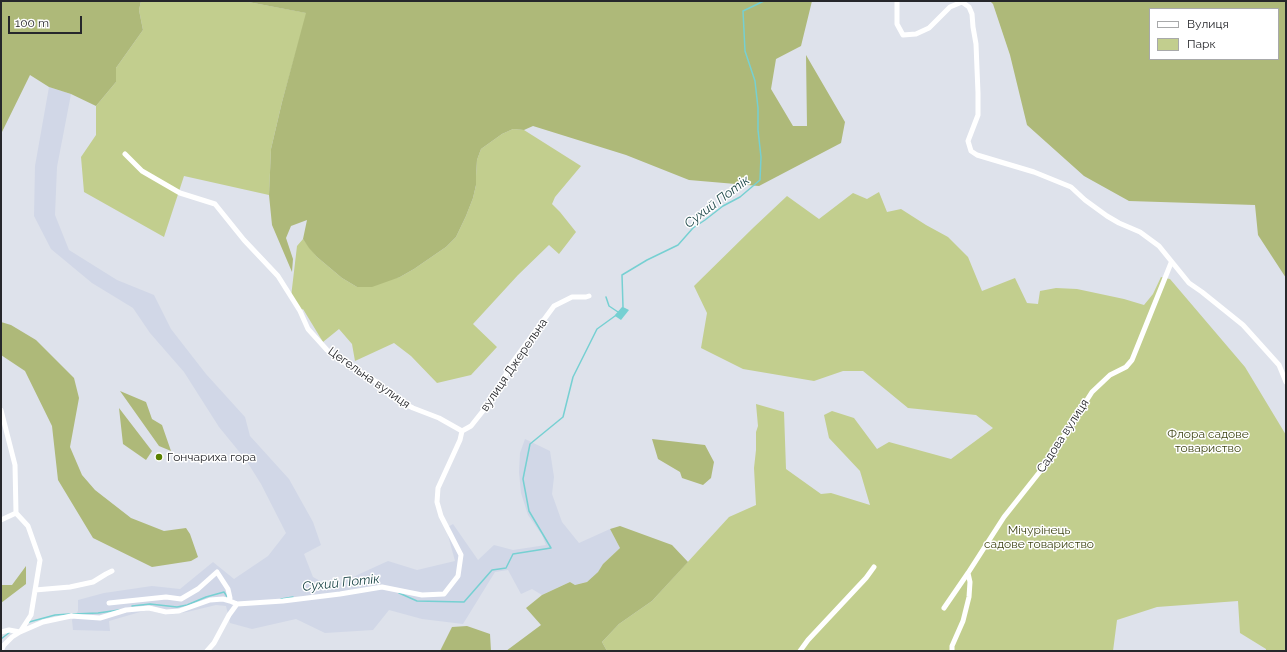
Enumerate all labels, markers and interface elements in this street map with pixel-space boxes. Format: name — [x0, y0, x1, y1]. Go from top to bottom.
scale bar — [10, 8, 84, 34]
legend — [1149, 8, 1279, 60]
text: 100 m — [15, 16, 49, 30]
text: Вулиця — [1187, 17, 1229, 31]
text: Парк — [1187, 37, 1216, 51]
water label: Сухий Потік — [681, 172, 753, 232]
street label: вулиця Джерельна — [477, 316, 551, 414]
street label: Цегельна вулиця — [325, 344, 413, 412]
street label: Садова вулиця — [1034, 396, 1092, 476]
park label: Флора садове товариство — [1167, 427, 1249, 455]
place label: Гончариха гора — [167, 450, 256, 464]
marker: Гончариха гора — [154, 452, 164, 462]
park label: Мічурінець садове товариство — [984, 523, 1094, 551]
water label: Сухий Потік — [302, 571, 380, 595]

